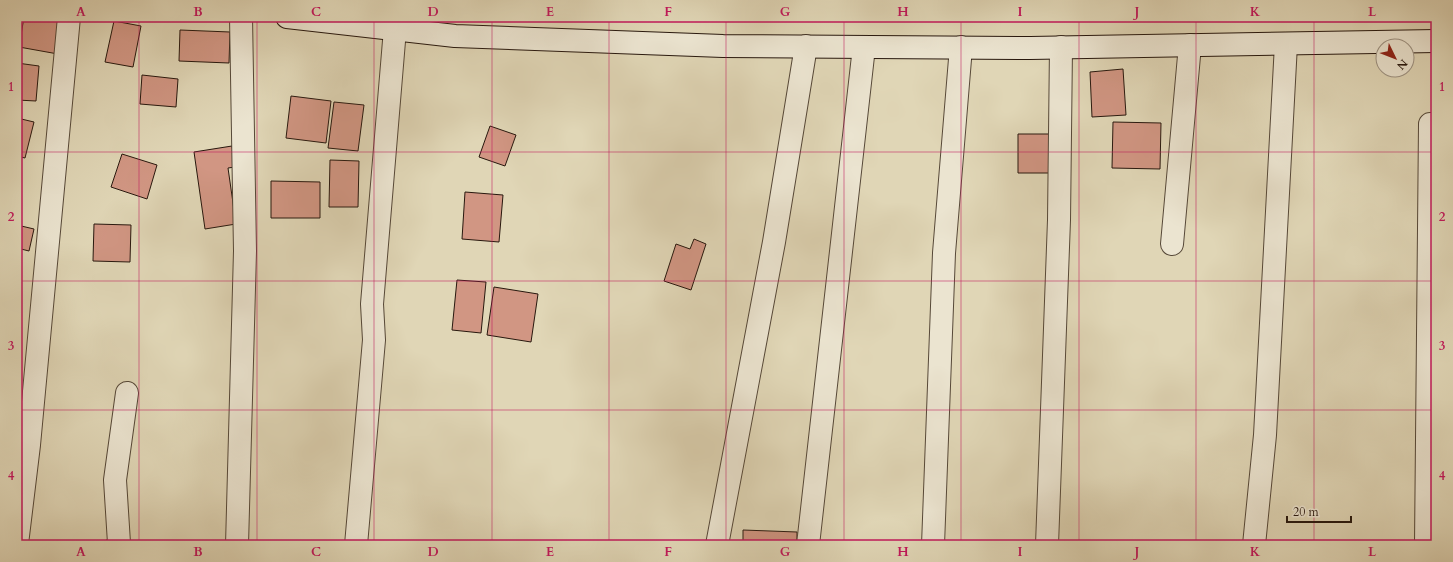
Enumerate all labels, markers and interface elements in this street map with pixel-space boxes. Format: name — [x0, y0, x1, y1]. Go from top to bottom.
text: A — [76, 3, 86, 21]
text: B — [193, 3, 203, 21]
text: C — [311, 3, 321, 21]
text: D — [427, 3, 439, 21]
text: E — [546, 3, 554, 21]
text: F — [664, 3, 672, 21]
text: G — [780, 3, 791, 21]
text: H — [897, 3, 909, 21]
text: I — [1017, 3, 1023, 21]
text: J — [1133, 3, 1140, 21]
text: K — [1250, 3, 1261, 21]
text: L — [1368, 3, 1377, 21]
north arrow — [1375, 38, 1415, 78]
text: N — [1393, 56, 1411, 73]
text: 1 — [8, 78, 14, 96]
text: 1 — [1439, 78, 1445, 96]
text: 2 — [8, 208, 15, 226]
text: 2 — [1439, 208, 1446, 226]
text: 3 — [8, 337, 15, 355]
text: 3 — [1439, 337, 1446, 355]
text: 4 — [8, 467, 15, 485]
text: 4 — [1439, 467, 1446, 485]
scale bar — [1287, 498, 1351, 524]
text: 20 m — [1293, 504, 1320, 520]
text: A — [76, 543, 86, 561]
text: B — [193, 543, 203, 561]
text: C — [311, 543, 321, 561]
text: D — [427, 543, 439, 561]
text: E — [546, 543, 554, 561]
text: F — [664, 543, 672, 561]
text: G — [780, 543, 791, 561]
text: H — [897, 543, 909, 561]
text: I — [1017, 543, 1023, 561]
text: J — [1133, 543, 1140, 561]
text: K — [1250, 543, 1261, 561]
text: L — [1368, 543, 1377, 561]

